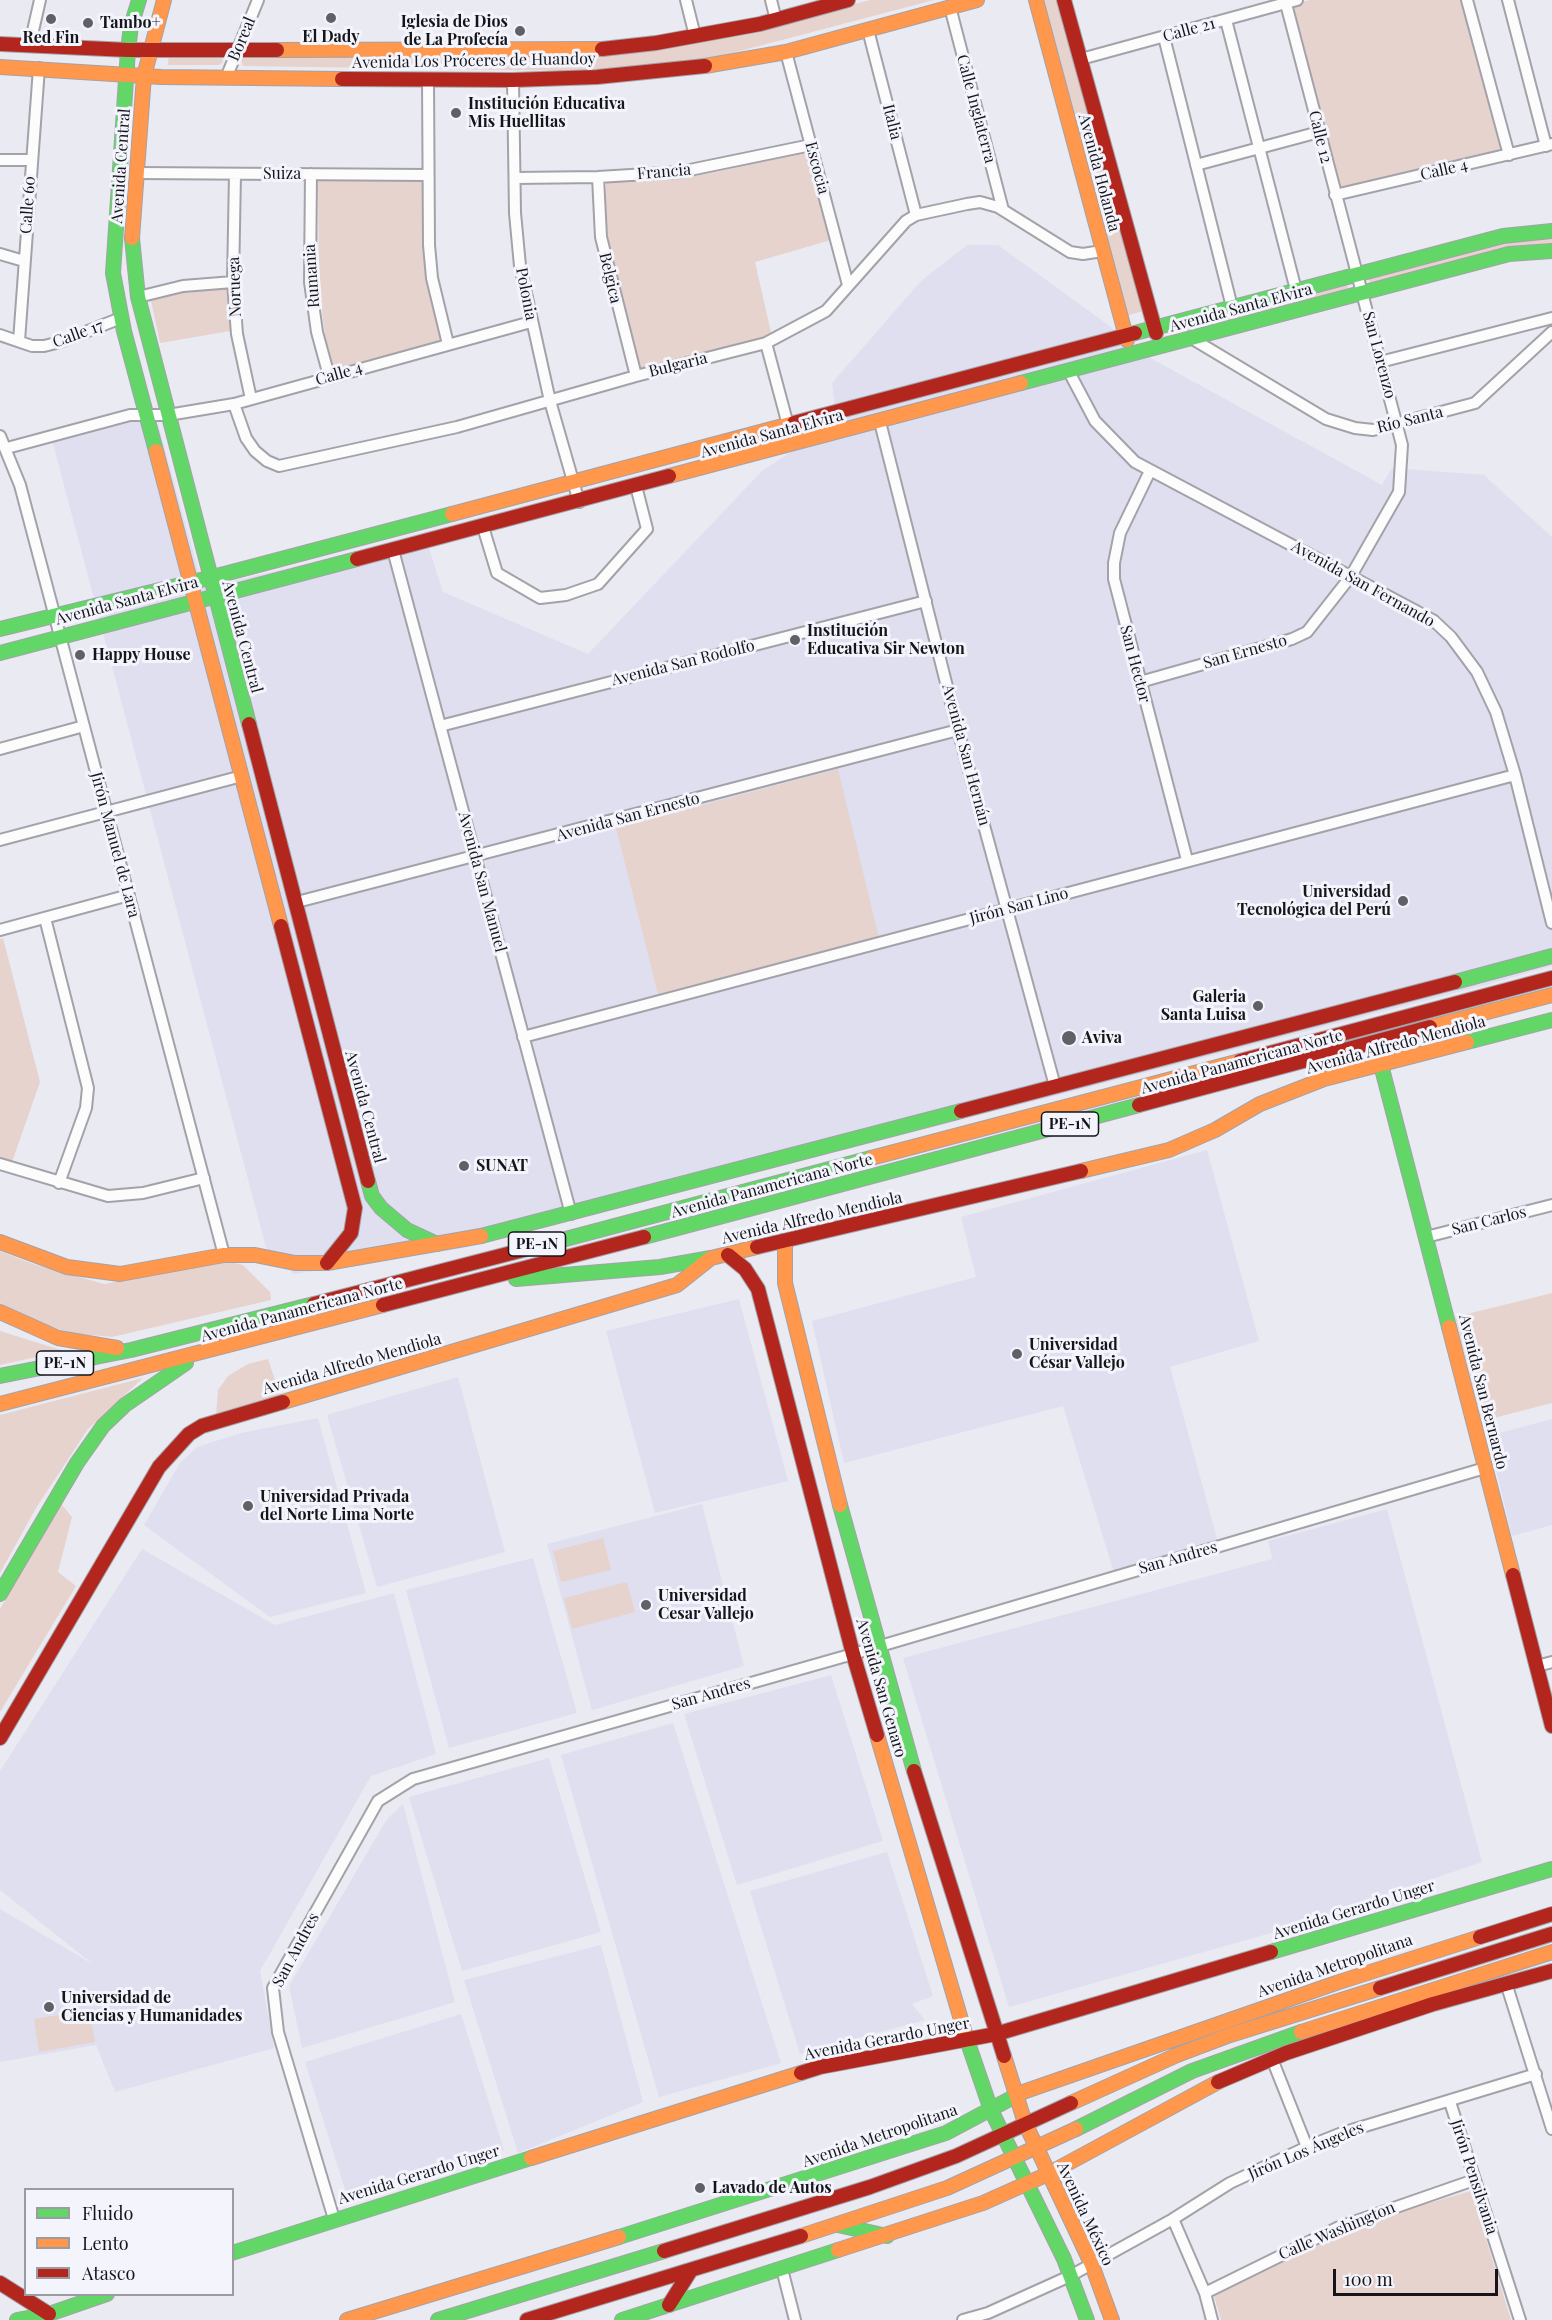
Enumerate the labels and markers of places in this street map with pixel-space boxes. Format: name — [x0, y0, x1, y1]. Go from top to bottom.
marker: El Dady — [324, 11, 338, 25]
marker: Red Fin — [44, 12, 58, 26]
place label: Iglesia de Dios de La Profecía — [401, 12, 508, 50]
place label: Tambo+ — [100, 13, 161, 33]
marker: Tambo+ — [81, 16, 95, 30]
marker: Iglesia de Dios de La Profecía — [513, 24, 527, 38]
place label: El Dady — [302, 27, 360, 47]
place label: Red Fin — [23, 28, 79, 48]
place label: Institución Educativa Mis Huellitas — [468, 94, 625, 132]
marker: Institución Educativa Mis Huellitas — [449, 106, 463, 120]
place label: Institución Educativa Sir Newton — [807, 621, 965, 659]
marker: Institución Educativa Sir Newton — [788, 633, 802, 647]
place label: Happy House — [92, 645, 191, 665]
marker: Happy House — [73, 648, 87, 662]
place label: Universidad Tecnológica del Perú — [1237, 882, 1391, 920]
marker: Universidad Tecnológica del Perú — [1396, 894, 1410, 908]
place label: Galeria Santa Luisa — [1161, 987, 1246, 1025]
marker: Galeria Santa Luisa — [1251, 999, 1265, 1013]
place label: Aviva — [1082, 1028, 1122, 1048]
marker: Aviva — [1060, 1029, 1078, 1047]
place label: SUNAT — [476, 1156, 528, 1176]
marker: SUNAT — [457, 1159, 471, 1173]
place label: Universidad César Vallejo — [1029, 1335, 1125, 1373]
marker: Universidad César Vallejo — [1010, 1347, 1024, 1361]
place label: Universidad Privada del Norte Lima Norte — [260, 1487, 414, 1525]
marker: Universidad Privada del Norte Lima Norte — [241, 1499, 255, 1513]
place label: Universidad Cesar Vallejo — [658, 1586, 754, 1624]
marker: Universidad Cesar Vallejo — [639, 1598, 653, 1612]
place label: Universidad de Ciencias y Humanidades — [61, 1988, 242, 2026]
marker: Universidad de Ciencias y Humanidades — [42, 2000, 56, 2014]
place label: Lavado de Autos — [712, 2178, 832, 2198]
marker: Lavado de Autos — [693, 2181, 707, 2195]

